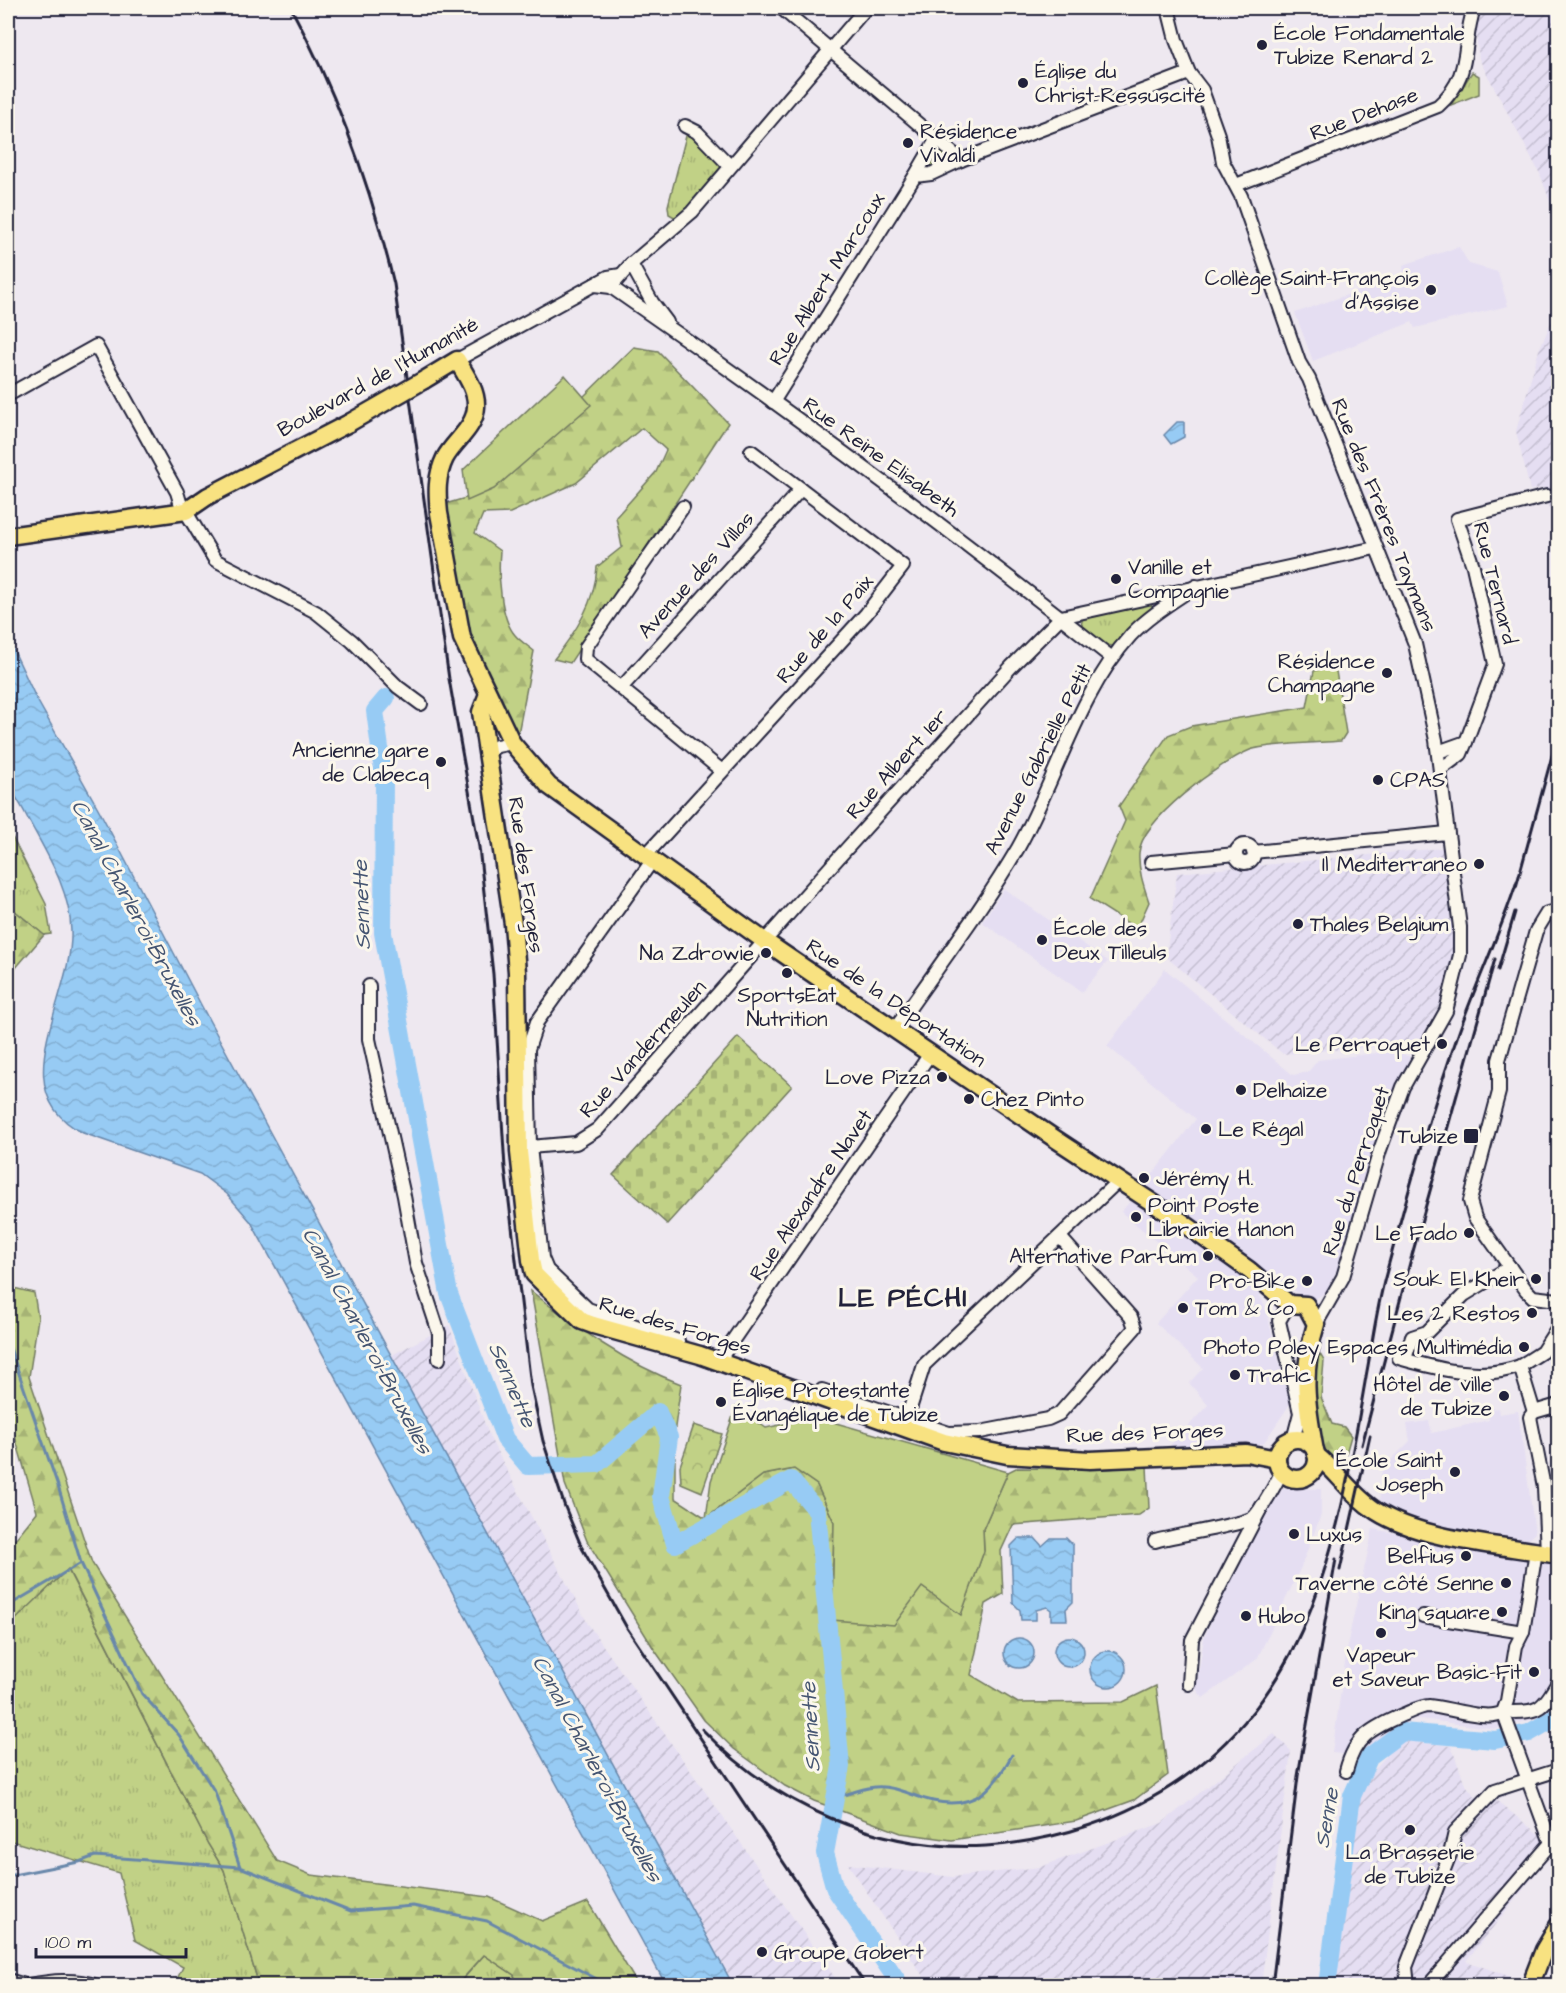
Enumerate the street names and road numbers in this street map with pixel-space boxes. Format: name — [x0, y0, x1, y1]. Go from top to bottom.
street label: Rue Dehase — [1306, 80, 1422, 148]
street label: Rue Albert Marcoux — [762, 187, 892, 371]
street label: Boulevard de l'Humanité — [272, 310, 484, 444]
street label: Rue Reine Elisabeth — [797, 390, 966, 524]
street label: Rue des Frères Taymans — [1322, 394, 1444, 637]
street label: Avenue des Villas — [631, 505, 761, 645]
street label: Rue Ternard — [1466, 519, 1524, 647]
street label: Rue de la Paix — [770, 568, 880, 690]
street label: Avenue Gabrielle Petit — [977, 658, 1099, 860]
street label: Rue Albert 1er — [840, 702, 955, 826]
street label: Rue des Forges — [499, 795, 551, 955]
street label: Rue de la Déportation — [800, 932, 992, 1075]
street label: Rue Vandermeulen — [573, 974, 713, 1124]
street label: Rue du Perroquet — [1315, 1082, 1397, 1259]
street label: Rue Alexandre Navet — [743, 1103, 880, 1287]
street label: Rue des Forges — [595, 1289, 754, 1365]
street label: Rue des Forges — [1066, 1416, 1224, 1452]

